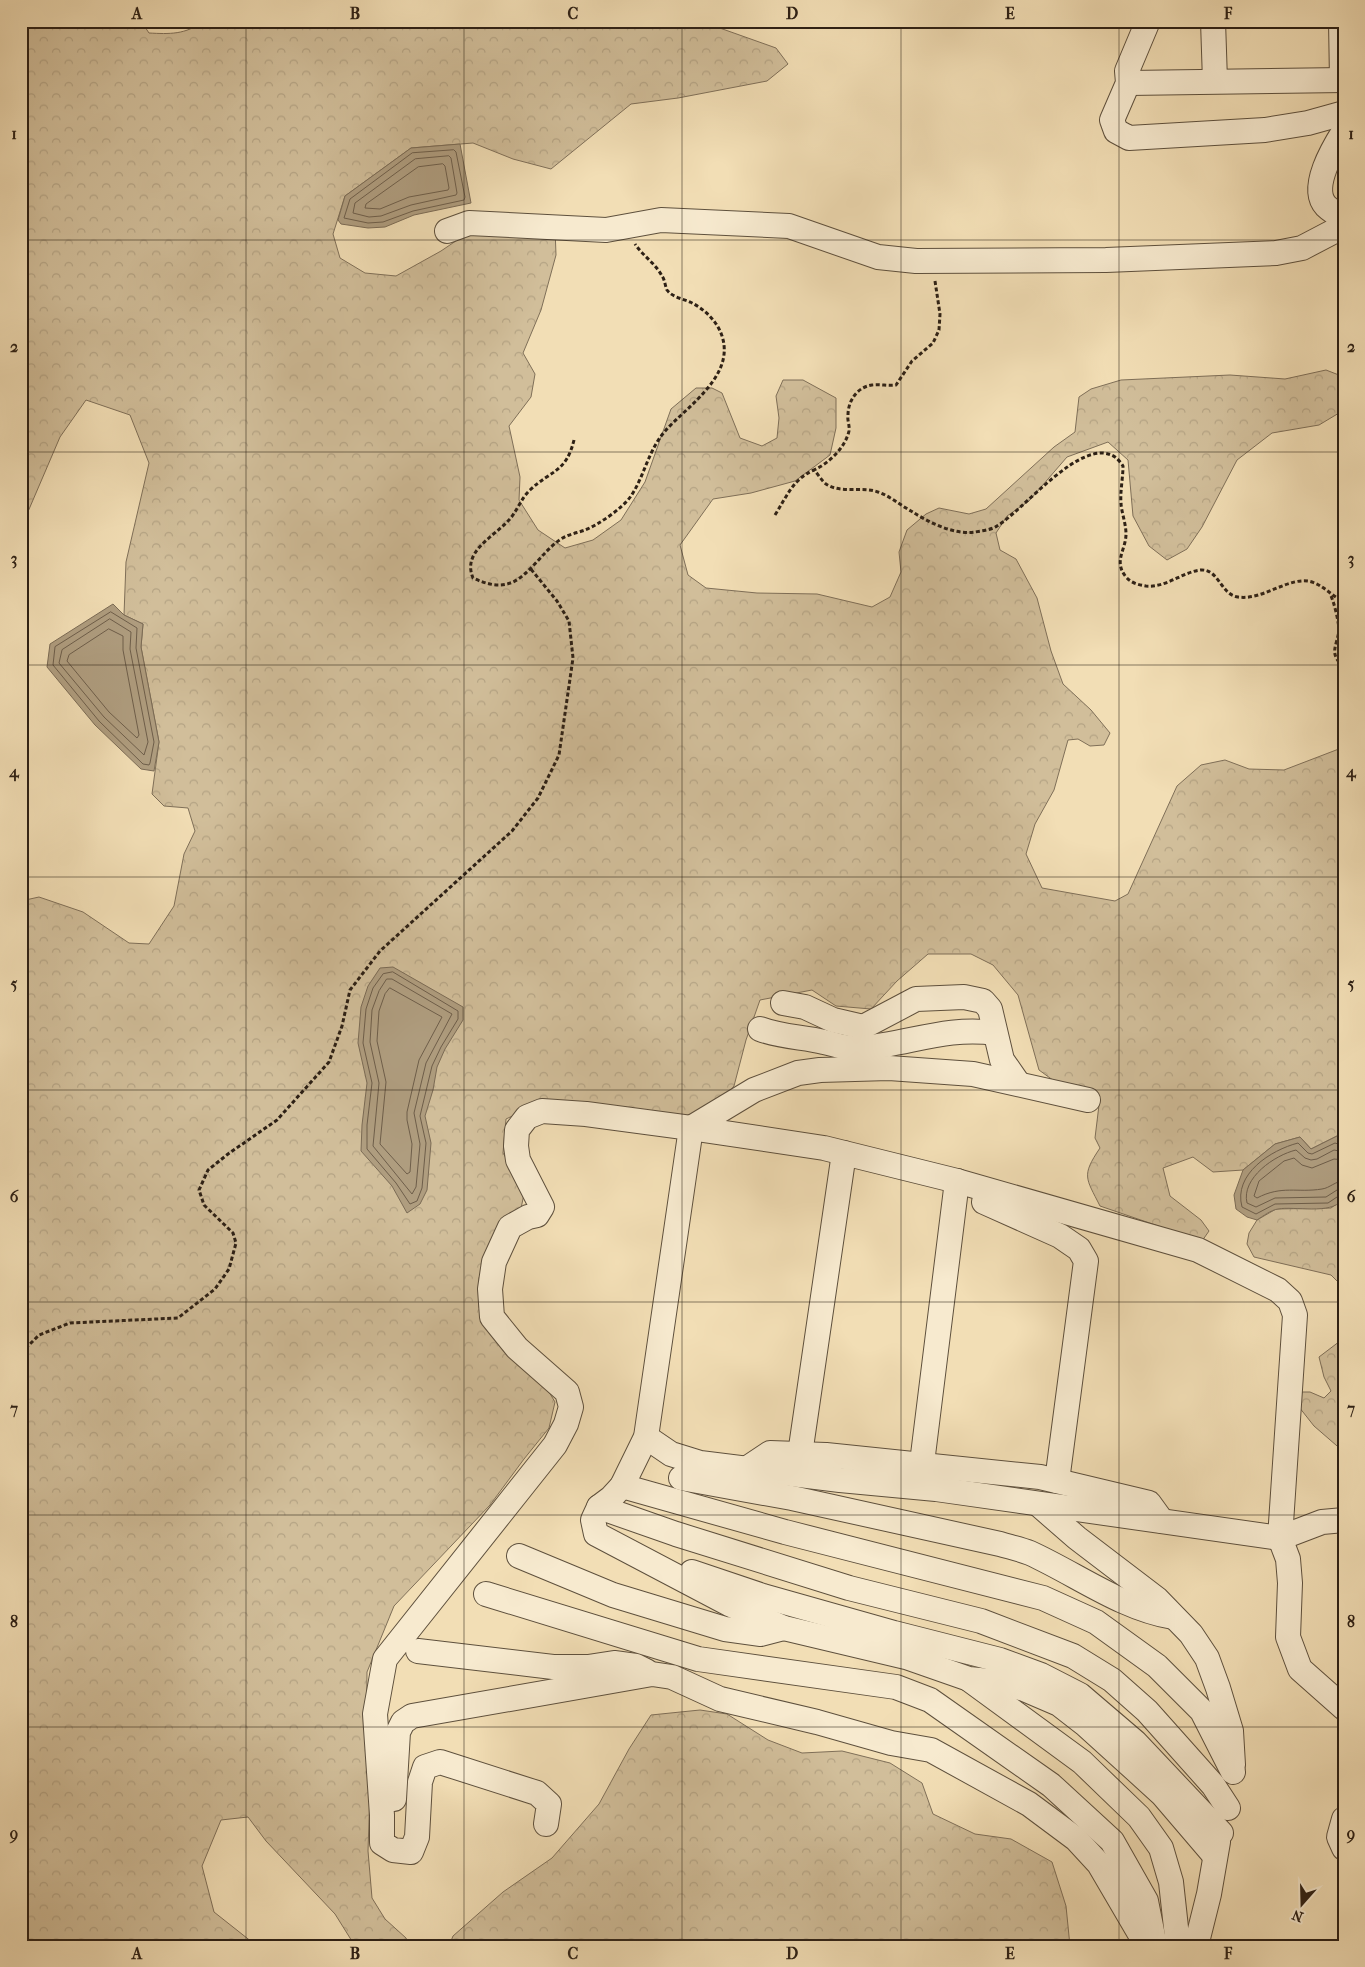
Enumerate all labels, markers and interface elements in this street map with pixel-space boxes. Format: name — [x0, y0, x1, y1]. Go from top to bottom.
text: A — [131, 4, 143, 23]
text: B — [350, 4, 360, 23]
text: C — [568, 4, 579, 23]
text: D — [786, 4, 798, 23]
text: E — [1005, 4, 1015, 23]
text: F — [1223, 4, 1233, 23]
text: 1 — [11, 124, 17, 143]
text: 1 — [1348, 124, 1354, 143]
text: 2 — [10, 337, 18, 356]
text: 2 — [1347, 337, 1355, 356]
text: 3 — [11, 549, 17, 569]
text: 3 — [1348, 549, 1354, 569]
text: 4 — [8, 762, 20, 782]
text: 4 — [1345, 762, 1357, 782]
text: 5 — [11, 974, 18, 993]
text: 5 — [1348, 974, 1355, 993]
text: 6 — [10, 1187, 19, 1206]
text: 6 — [1347, 1187, 1356, 1206]
text: 7 — [9, 1399, 18, 1418]
text: 7 — [1346, 1399, 1355, 1418]
text: 8 — [10, 1612, 18, 1631]
text: 8 — [1347, 1612, 1355, 1631]
text: 9 — [9, 1824, 18, 1844]
text: 9 — [1346, 1824, 1355, 1844]
north arrow — [1278, 1880, 1328, 1930]
text: N — [1289, 1906, 1306, 1926]
text: A — [131, 1944, 143, 1963]
text: B — [350, 1944, 360, 1963]
text: C — [568, 1944, 579, 1963]
text: D — [786, 1944, 798, 1963]
text: E — [1005, 1944, 1015, 1963]
text: F — [1223, 1944, 1233, 1963]

